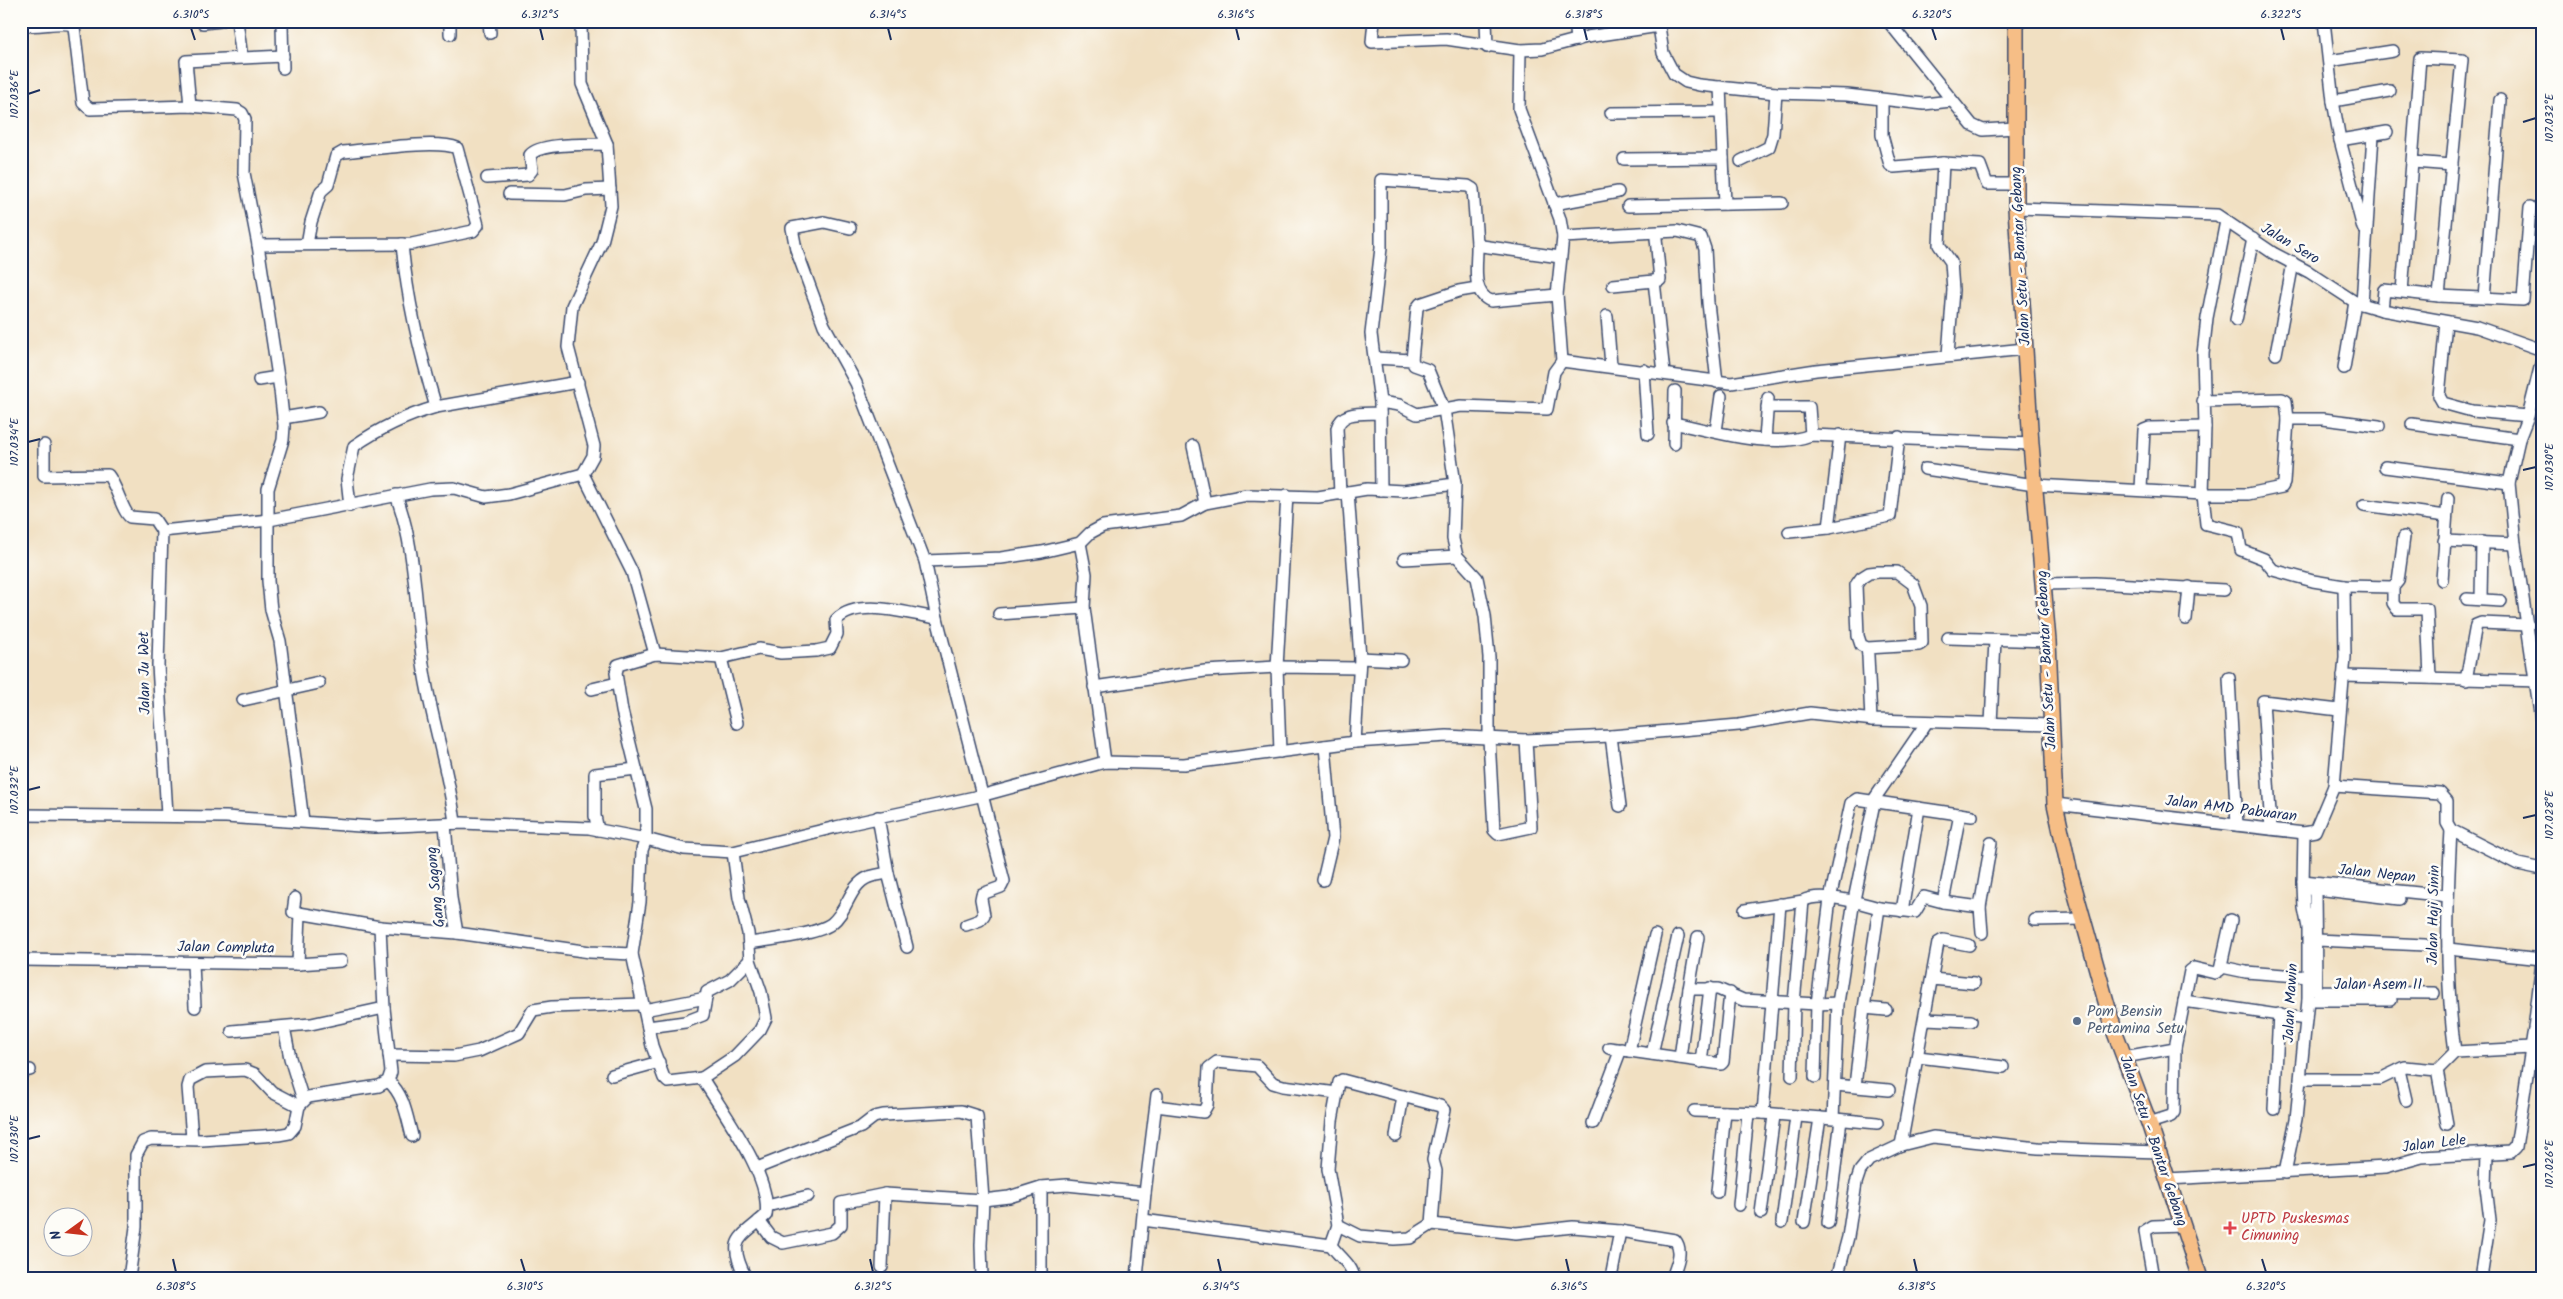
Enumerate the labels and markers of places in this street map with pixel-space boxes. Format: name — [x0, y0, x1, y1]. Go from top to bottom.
place label: Pom Bensin Pertamina Setu — [2087, 1000, 2184, 1041]
marker: Pom Bensin Pertamina Setu — [2071, 1015, 2083, 1027]
place label: UPTD Puskesmas Cimuning — [2241, 1207, 2350, 1248]
marker: UPTD Puskesmas Cimuning — [2223, 1221, 2237, 1235]

